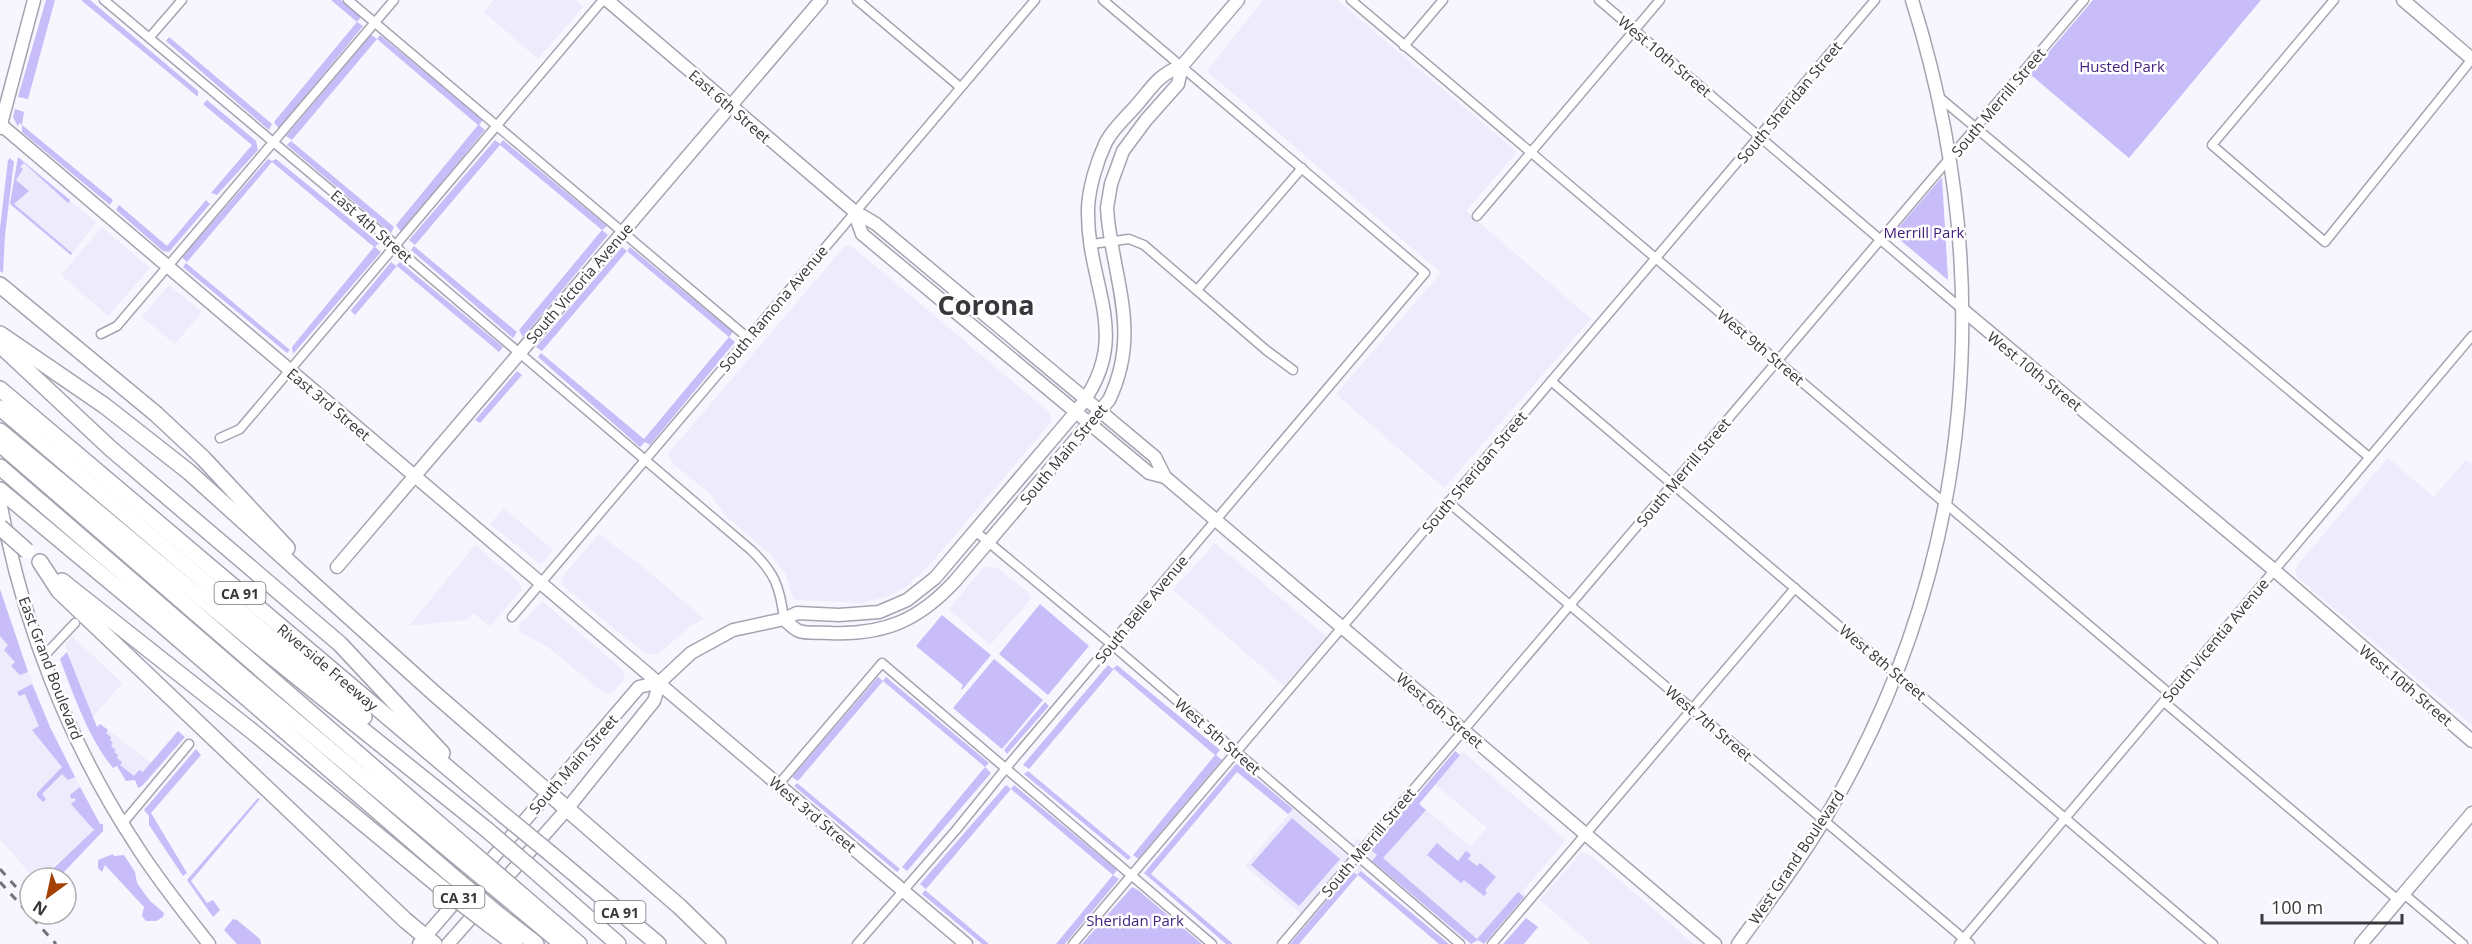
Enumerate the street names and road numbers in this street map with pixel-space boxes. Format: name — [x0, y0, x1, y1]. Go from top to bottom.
street label: West 10th Street — [1614, 11, 1716, 101]
street label: South Sheridan Street — [1732, 37, 1846, 167]
street label: South Merrill Street — [1947, 43, 2049, 161]
street label: East 6th Street — [685, 65, 775, 147]
street label: East 4th Street — [327, 185, 417, 267]
street label: South Victoria Avenue — [521, 218, 637, 348]
street label: South Ramona Avenue — [714, 241, 832, 375]
street label: West 9th Street — [1713, 305, 1809, 389]
street label: West 10th Street — [1984, 327, 2086, 415]
street label: East 3rd Street — [283, 363, 375, 445]
street label: South Main Street — [1015, 400, 1111, 508]
street label: South Sheridan Street — [1417, 407, 1531, 537]
street label: South Merrill Street — [1632, 413, 1734, 531]
street label: South Belle Avenue — [1090, 551, 1192, 667]
street label: South Vicentia Avenue — [2157, 574, 2273, 706]
road number: CA 91 — [214, 582, 266, 604]
street label: East Grand Boulevard — [14, 593, 88, 743]
street label: Riverside Freeway — [273, 619, 383, 715]
street label: West 8th Street — [1835, 620, 1931, 704]
street label: West 10th Street — [2355, 640, 2457, 730]
street label: West 6th Street — [1392, 668, 1488, 752]
street label: West 7th Street — [1661, 681, 1757, 765]
street label: West 5th Street — [1171, 693, 1265, 779]
street label: South Main Street — [524, 710, 622, 818]
street label: West 3rd Street — [765, 772, 861, 856]
street label: South Merrill Street — [1317, 783, 1419, 901]
street label: West Grand Boulevard — [1744, 786, 1848, 928]
road number: CA 31 — [434, 886, 484, 908]
road number: CA 91 — [594, 901, 646, 923]

